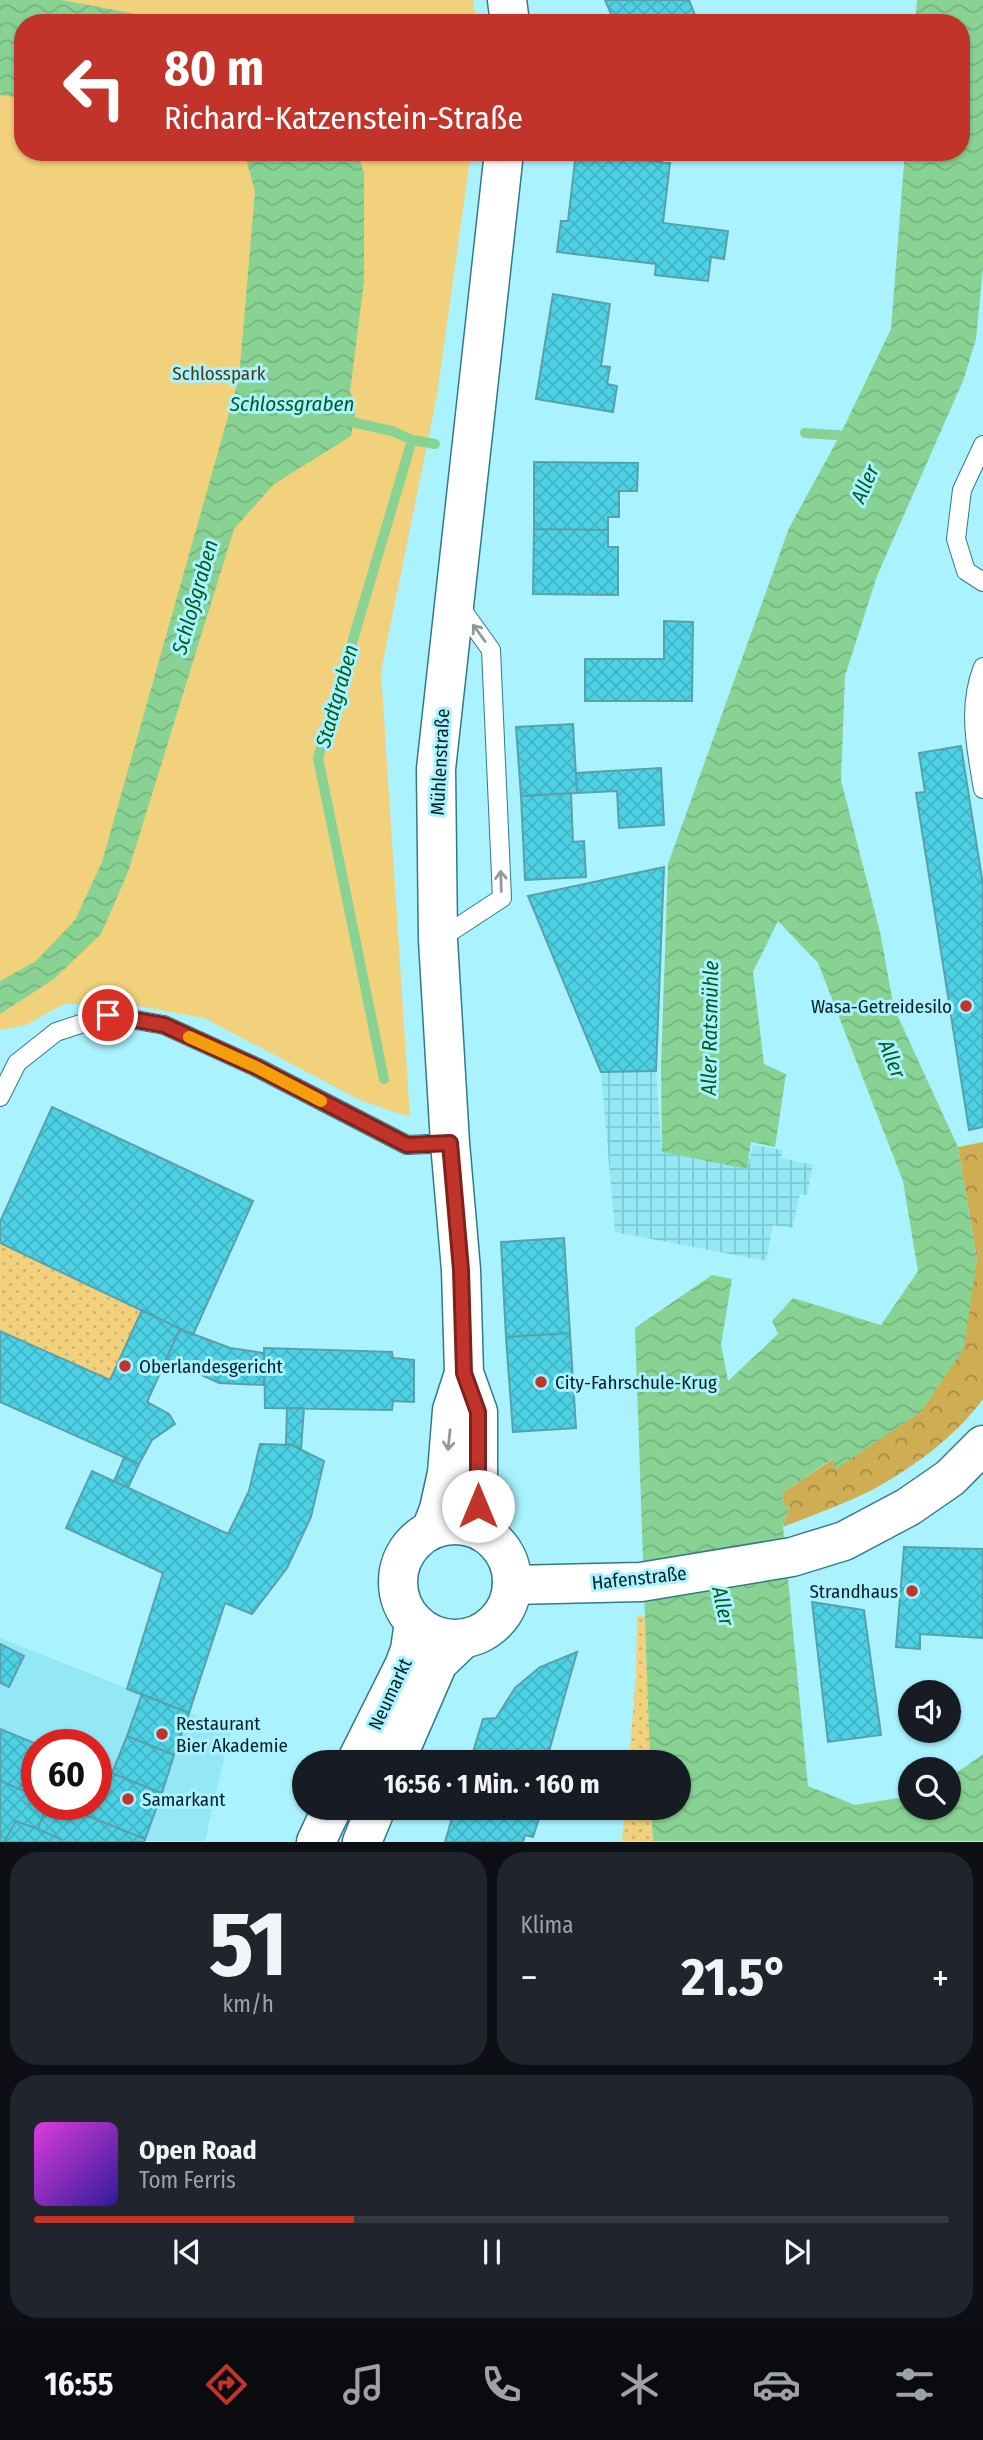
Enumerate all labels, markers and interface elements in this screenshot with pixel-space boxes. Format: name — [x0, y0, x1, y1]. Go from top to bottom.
text: 80 m — [164, 39, 264, 98]
icon: left — [49, 42, 140, 133]
text: Richard-Katzenstein-Straße — [164, 99, 523, 137]
park label: Schlosspark — [172, 362, 266, 385]
water label: Schlossgraben — [229, 391, 354, 417]
water label: Aller — [845, 460, 885, 508]
water label: Schloßgraben — [166, 537, 224, 658]
one-way arrow — [472, 624, 487, 643]
water label: Stadtgraben — [310, 642, 364, 751]
street label: Mühlenstraße — [426, 708, 454, 816]
one-way arrow — [494, 870, 507, 893]
water label: Aller Ratsmühle — [696, 960, 724, 1097]
pin — [78, 985, 138, 1045]
place label: Wasa-Getreidesilo — [811, 995, 952, 1018]
icon: arrive — [89, 996, 127, 1034]
marker: Wasa-Getreidesilo — [958, 998, 974, 1014]
water label: Aller — [872, 1035, 912, 1083]
place label: Oberlandesgericht — [139, 1355, 284, 1378]
marker: Oberlandesgericht — [117, 1358, 133, 1374]
place label: City-Fahrschule-Krug — [555, 1371, 717, 1394]
marker: City-Fahrschule-Krug — [533, 1374, 549, 1390]
one-way arrow — [443, 1428, 456, 1450]
position arrow — [441, 1469, 515, 1543]
street label: Hafenstraße — [591, 1562, 687, 1594]
place label: Strandhaus — [809, 1580, 898, 1603]
water label: Aller — [706, 1583, 740, 1629]
marker: Strandhaus — [904, 1583, 920, 1599]
street label: Neumarkt — [363, 1654, 417, 1734]
map controls — [898, 1680, 961, 1820]
button: sound — [898, 1680, 961, 1743]
place label: Restaurant Bier Akademie — [176, 1712, 288, 1757]
marker: Restaurant Bier Akademie — [154, 1726, 170, 1742]
speed limit sign: 60 — [21, 1729, 112, 1820]
button: search — [898, 1757, 961, 1820]
text: 16:56 · 1 Min. · 160 m — [383, 1769, 600, 1800]
place label: Samarkant — [142, 1788, 226, 1811]
marker: Samarkant — [120, 1791, 136, 1807]
text: 51 — [209, 1890, 287, 1999]
text: Klima — [521, 1911, 574, 1939]
text: 21.5° — [681, 1946, 788, 2009]
text: − — [521, 1955, 538, 2001]
text: + — [932, 1955, 949, 2001]
text: km/h — [223, 1990, 274, 2018]
text: Open Road — [139, 2135, 257, 2166]
text: Tom Ferris — [139, 2166, 236, 2194]
icon: previous — [168, 2233, 206, 2271]
icon: pause — [473, 2233, 511, 2271]
icon: next — [778, 2233, 816, 2271]
icon: directions — [202, 2360, 251, 2409]
icon: music — [339, 2360, 388, 2409]
icon: phone — [477, 2360, 526, 2409]
icon: climate — [615, 2360, 664, 2409]
icon: car — [752, 2360, 801, 2409]
icon: filters — [890, 2360, 939, 2409]
text: 16:55 — [44, 2365, 113, 2403]

